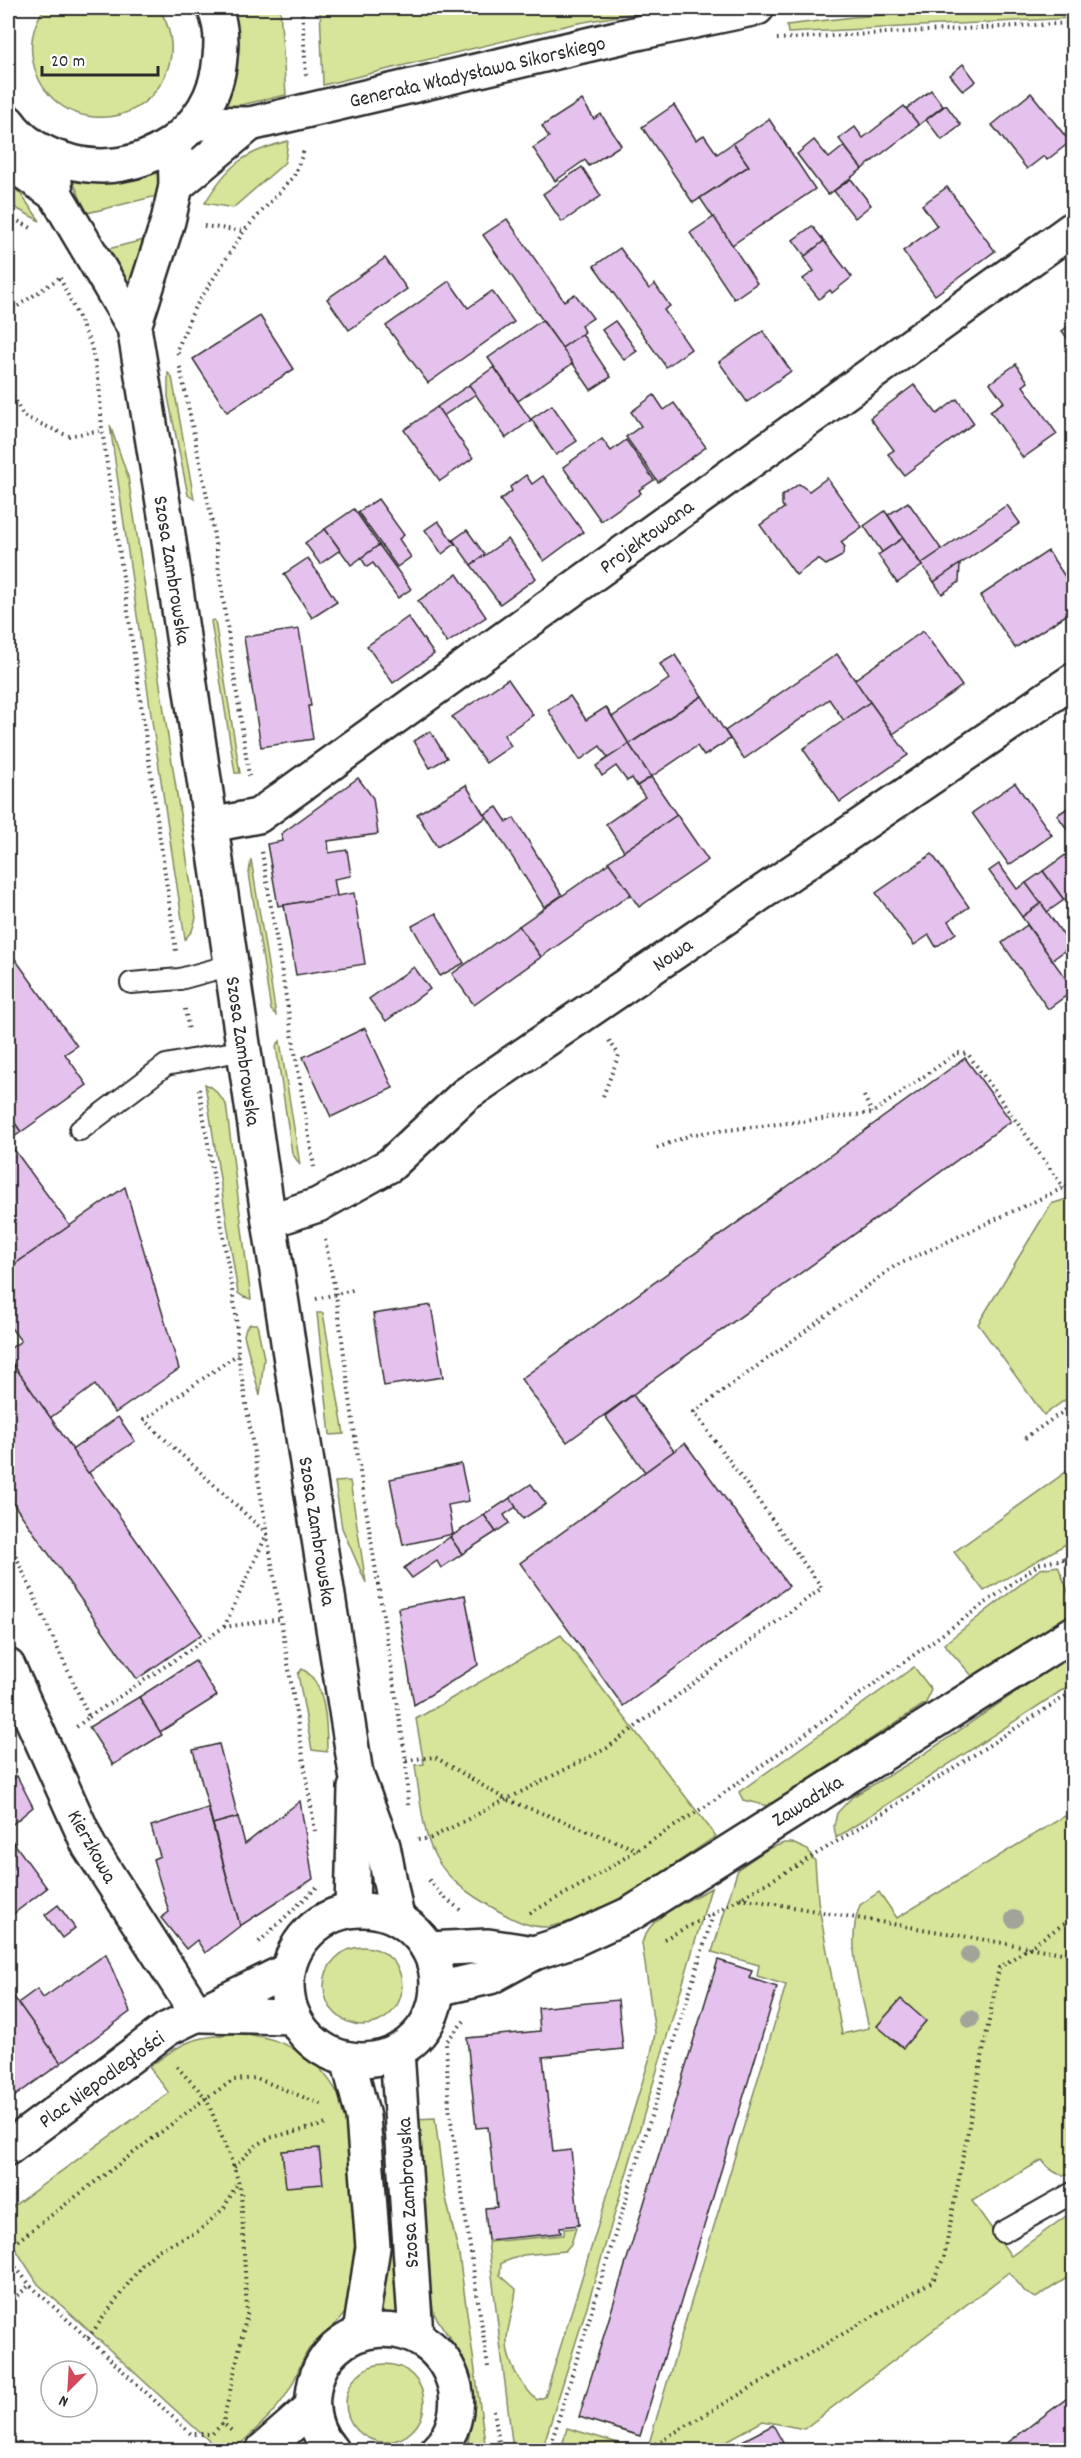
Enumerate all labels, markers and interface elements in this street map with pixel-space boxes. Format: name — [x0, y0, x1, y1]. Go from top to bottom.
street label: Generała Władysława Sikorskiego — [347, 30, 609, 118]
scale bar — [42, 39, 158, 77]
text: 20 m — [51, 50, 85, 75]
street label: Projektowana — [594, 493, 702, 583]
street label: Szosa Zambrowska — [143, 494, 197, 648]
street label: Nowa — [647, 931, 701, 981]
street label: Szosa Zambrowska — [216, 975, 267, 1129]
street label: Szosa Zambrowska — [288, 1455, 342, 1609]
street label: Zawadzka — [767, 1768, 851, 1836]
street label: Kierzkowa — [58, 1805, 123, 1891]
street label: Plac Niepodległości — [34, 2025, 172, 2137]
street label: Szosa Zambrowska — [391, 2116, 429, 2269]
north arrow — [39, 2359, 99, 2419]
text: N — [56, 2388, 72, 2413]

